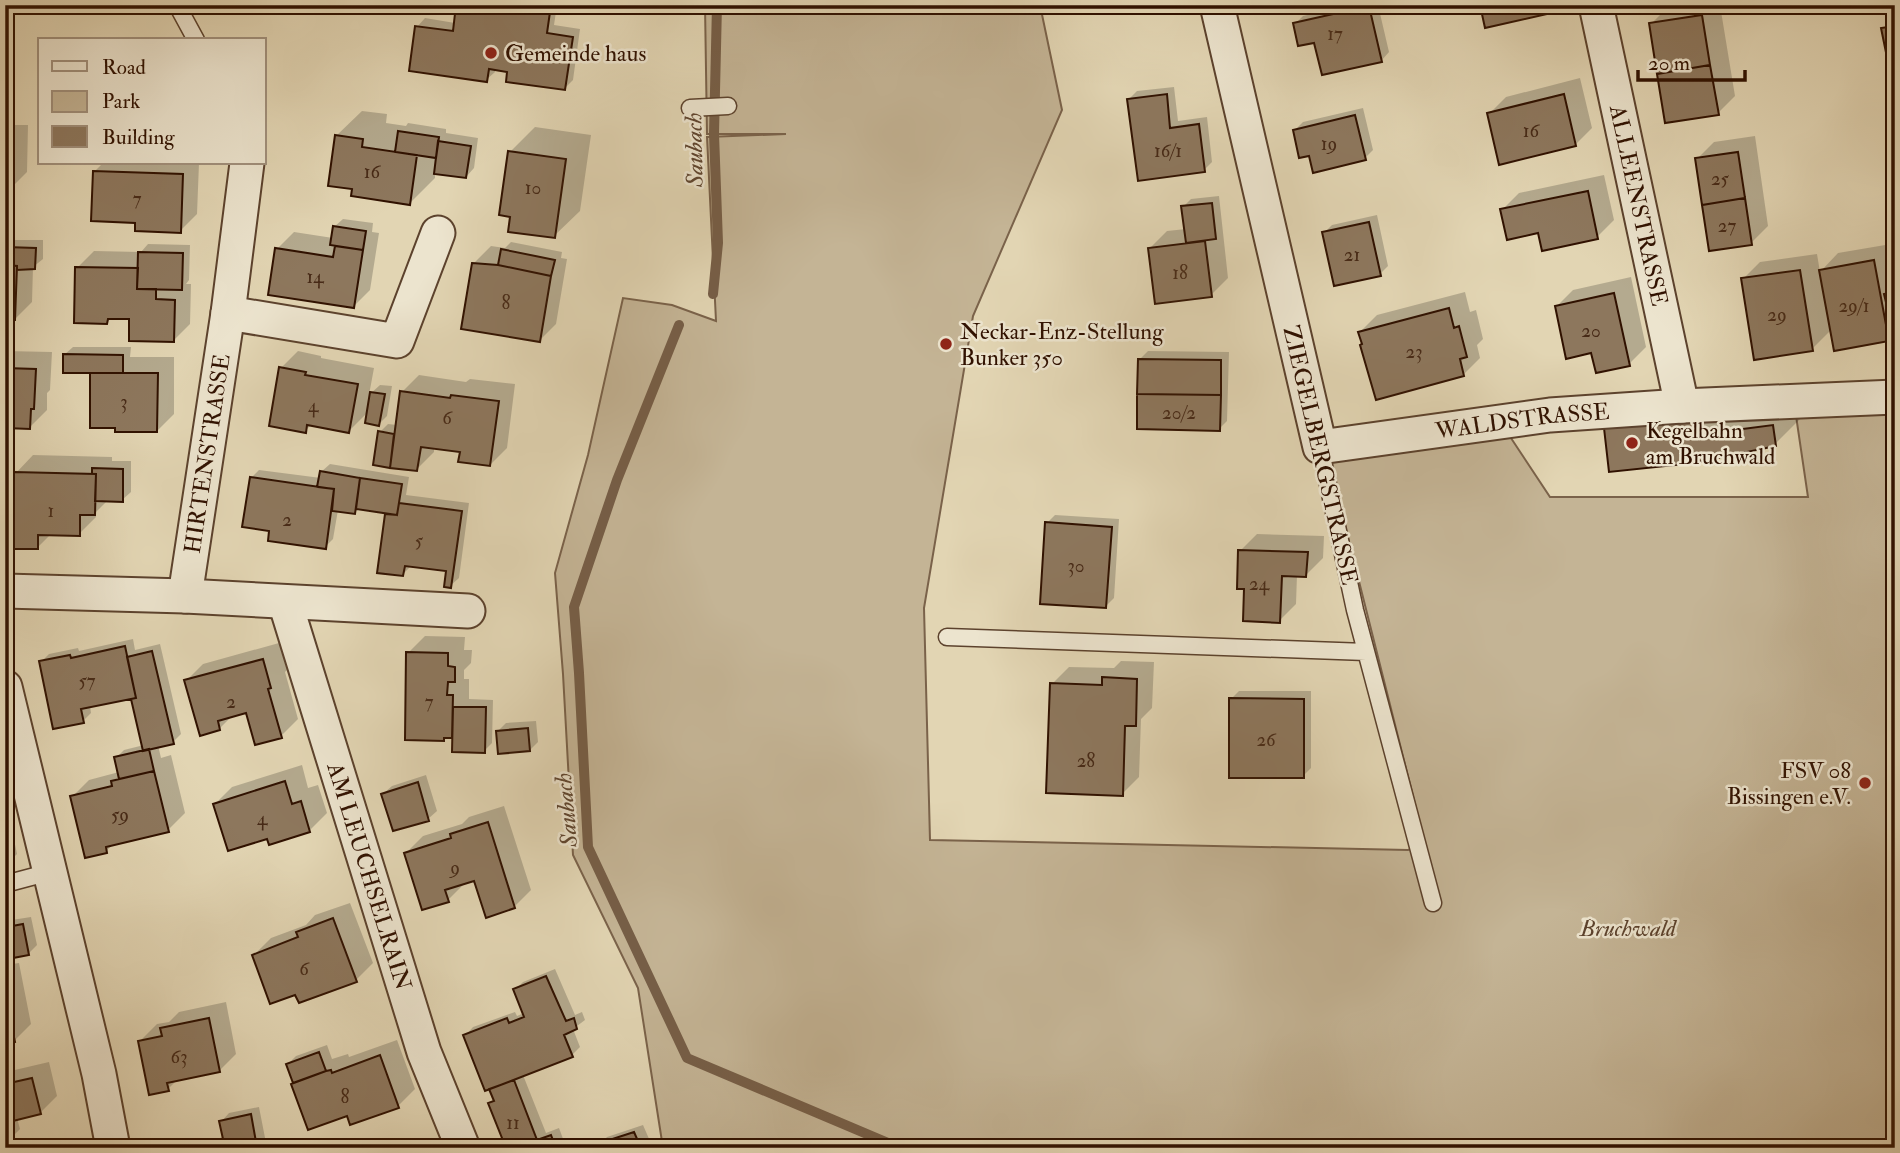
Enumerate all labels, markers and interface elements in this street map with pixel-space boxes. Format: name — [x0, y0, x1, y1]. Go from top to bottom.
house number: 17 — [1327, 22, 1343, 46]
legend — [38, 38, 266, 164]
scale bar — [1638, 38, 1744, 82]
place label: Gemeinde haus — [505, 39, 646, 68]
marker: Gemeinde haus — [483, 45, 499, 61]
text: 20 m — [1648, 50, 1690, 77]
text: Road — [102, 54, 147, 81]
text: Park — [102, 88, 140, 115]
street label: ALLEENSTRASSE — [1603, 101, 1674, 309]
water label: Saubach — [678, 112, 711, 189]
house number: 16 — [1523, 119, 1541, 143]
text: Building — [102, 124, 175, 151]
house number: 19 — [1321, 132, 1337, 156]
house number: 16/1 — [1154, 139, 1182, 163]
house number: 16 — [364, 160, 382, 184]
house number: 25 — [1711, 167, 1730, 191]
house number: 10 — [525, 176, 541, 200]
house number: 7 — [133, 187, 142, 211]
house number: 27 — [1718, 214, 1736, 238]
house number: 21 — [1344, 243, 1360, 267]
house number: 18 — [1172, 261, 1188, 285]
house number: 14 — [306, 265, 324, 289]
house number: 8 — [502, 291, 511, 315]
house number: 29/1 — [1838, 294, 1870, 318]
house number: 29 — [1767, 303, 1787, 327]
place label: Neckar-Enz-Stellung Bunker 350 — [960, 317, 1164, 372]
house number: 20 — [1581, 319, 1601, 343]
street label: ZIEGELBERGSTRASSE — [1277, 322, 1365, 588]
marker: Neckar-Enz-Stellung Bunker 350 — [938, 336, 954, 352]
house number: 23 — [1406, 340, 1422, 364]
street label: HIRTENSTRASSE — [178, 352, 237, 556]
house number: 3 — [120, 390, 128, 414]
house number: 4 — [308, 394, 319, 418]
street label: WALDSTRASSE — [1432, 397, 1610, 446]
house number: 20/2 — [1162, 401, 1196, 425]
house number: 6 — [442, 406, 453, 430]
place label: Kegelbahn am Bruchwald — [1646, 416, 1775, 471]
marker: Kegelbahn am Bruchwald — [1624, 435, 1640, 451]
house number: 1 — [48, 499, 54, 523]
house number: 2 — [282, 508, 292, 532]
house number: 5 — [415, 529, 424, 553]
house number: 30 — [1067, 554, 1085, 578]
house number: 24 — [1249, 572, 1270, 596]
house number: 57 — [78, 669, 96, 693]
house number: 2 — [226, 690, 236, 714]
house number: 7 — [425, 690, 434, 714]
house number: 26 — [1256, 728, 1277, 752]
house number: 28 — [1077, 749, 1095, 773]
place label: FSV 08 Bissingen e.V. — [1727, 756, 1851, 811]
street label: AM LEUCHSELRAIN — [320, 758, 418, 994]
water label: Saubach — [548, 771, 585, 849]
marker: FSV 08 Bissingen e.V. — [1857, 775, 1873, 791]
house number: 59 — [111, 803, 129, 827]
house number: 4 — [257, 807, 268, 831]
house number: 9 — [448, 856, 460, 880]
park label: Bruchwald — [1579, 914, 1677, 943]
house number: 6 — [299, 957, 310, 981]
house number: 63 — [171, 1045, 187, 1069]
house number: 8 — [341, 1085, 350, 1109]
house number: 11 — [506, 1111, 520, 1135]

